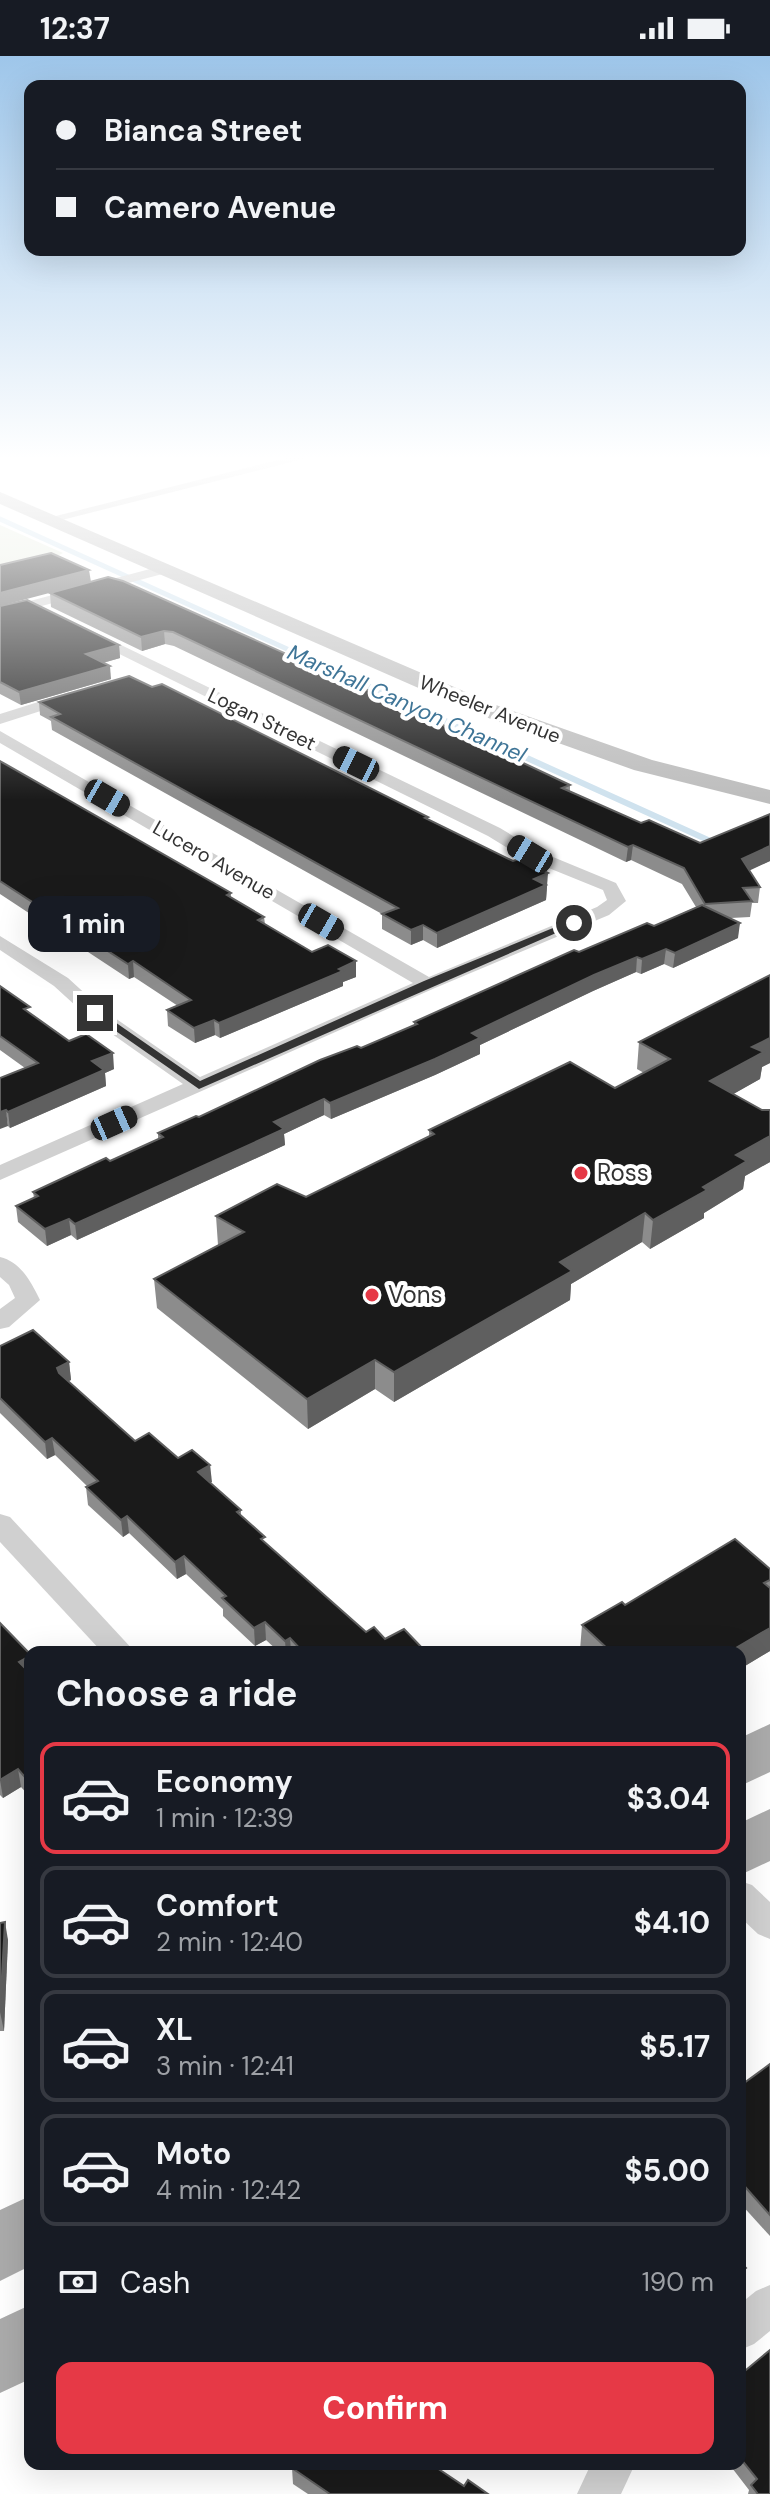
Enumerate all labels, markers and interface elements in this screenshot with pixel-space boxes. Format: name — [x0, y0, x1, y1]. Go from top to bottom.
text: 12:37 — [40, 9, 110, 48]
text: Bianca Street — [104, 111, 302, 150]
text: Camero Avenue — [104, 188, 336, 227]
water label: Marshall Canyon Channel — [283, 638, 532, 770]
street label: Wheeler Avenue — [416, 669, 564, 749]
street label: Logan Street — [204, 682, 320, 756]
car — [329, 743, 383, 785]
car — [80, 776, 134, 820]
street label: Lucero Avenue — [148, 814, 280, 906]
car — [503, 831, 557, 877]
callout: 1 min — [29, 897, 161, 953]
car — [294, 900, 348, 944]
route start — [556, 905, 592, 941]
text: 1 min — [62, 907, 126, 941]
route end — [77, 995, 113, 1031]
car — [87, 1102, 141, 1144]
place label: Ross — [597, 1157, 649, 1188]
marker: Ross — [572, 1164, 590, 1182]
place label: Vons — [388, 1279, 443, 1310]
marker: Vons — [363, 1286, 381, 1304]
text: Choose a ride — [56, 1670, 297, 1717]
icon: car — [60, 1762, 132, 1834]
text: Economy — [156, 1762, 293, 1801]
text: $3.04 — [627, 1779, 710, 1818]
text: 1 min · 12:39 — [156, 1801, 294, 1835]
icon: car — [60, 1886, 132, 1958]
text: Comfort — [156, 1886, 279, 1925]
text: $4.10 — [634, 1903, 710, 1942]
text: 2 min · 12:40 — [156, 1925, 303, 1959]
icon: car — [60, 2010, 132, 2082]
text: XL — [156, 2010, 193, 2049]
text: $5.17 — [640, 2027, 710, 2066]
text: 3 min · 12:41 — [156, 2049, 294, 2083]
icon: car — [60, 2134, 132, 2206]
text: Moto — [156, 2134, 231, 2173]
text: $5.00 — [625, 2151, 710, 2190]
text: 4 min · 12:42 — [156, 2173, 301, 2207]
icon: cash — [56, 2260, 100, 2304]
text: Cash — [120, 2263, 190, 2302]
text: 190 m — [642, 2265, 714, 2299]
button: Confirm — [56, 2362, 714, 2454]

